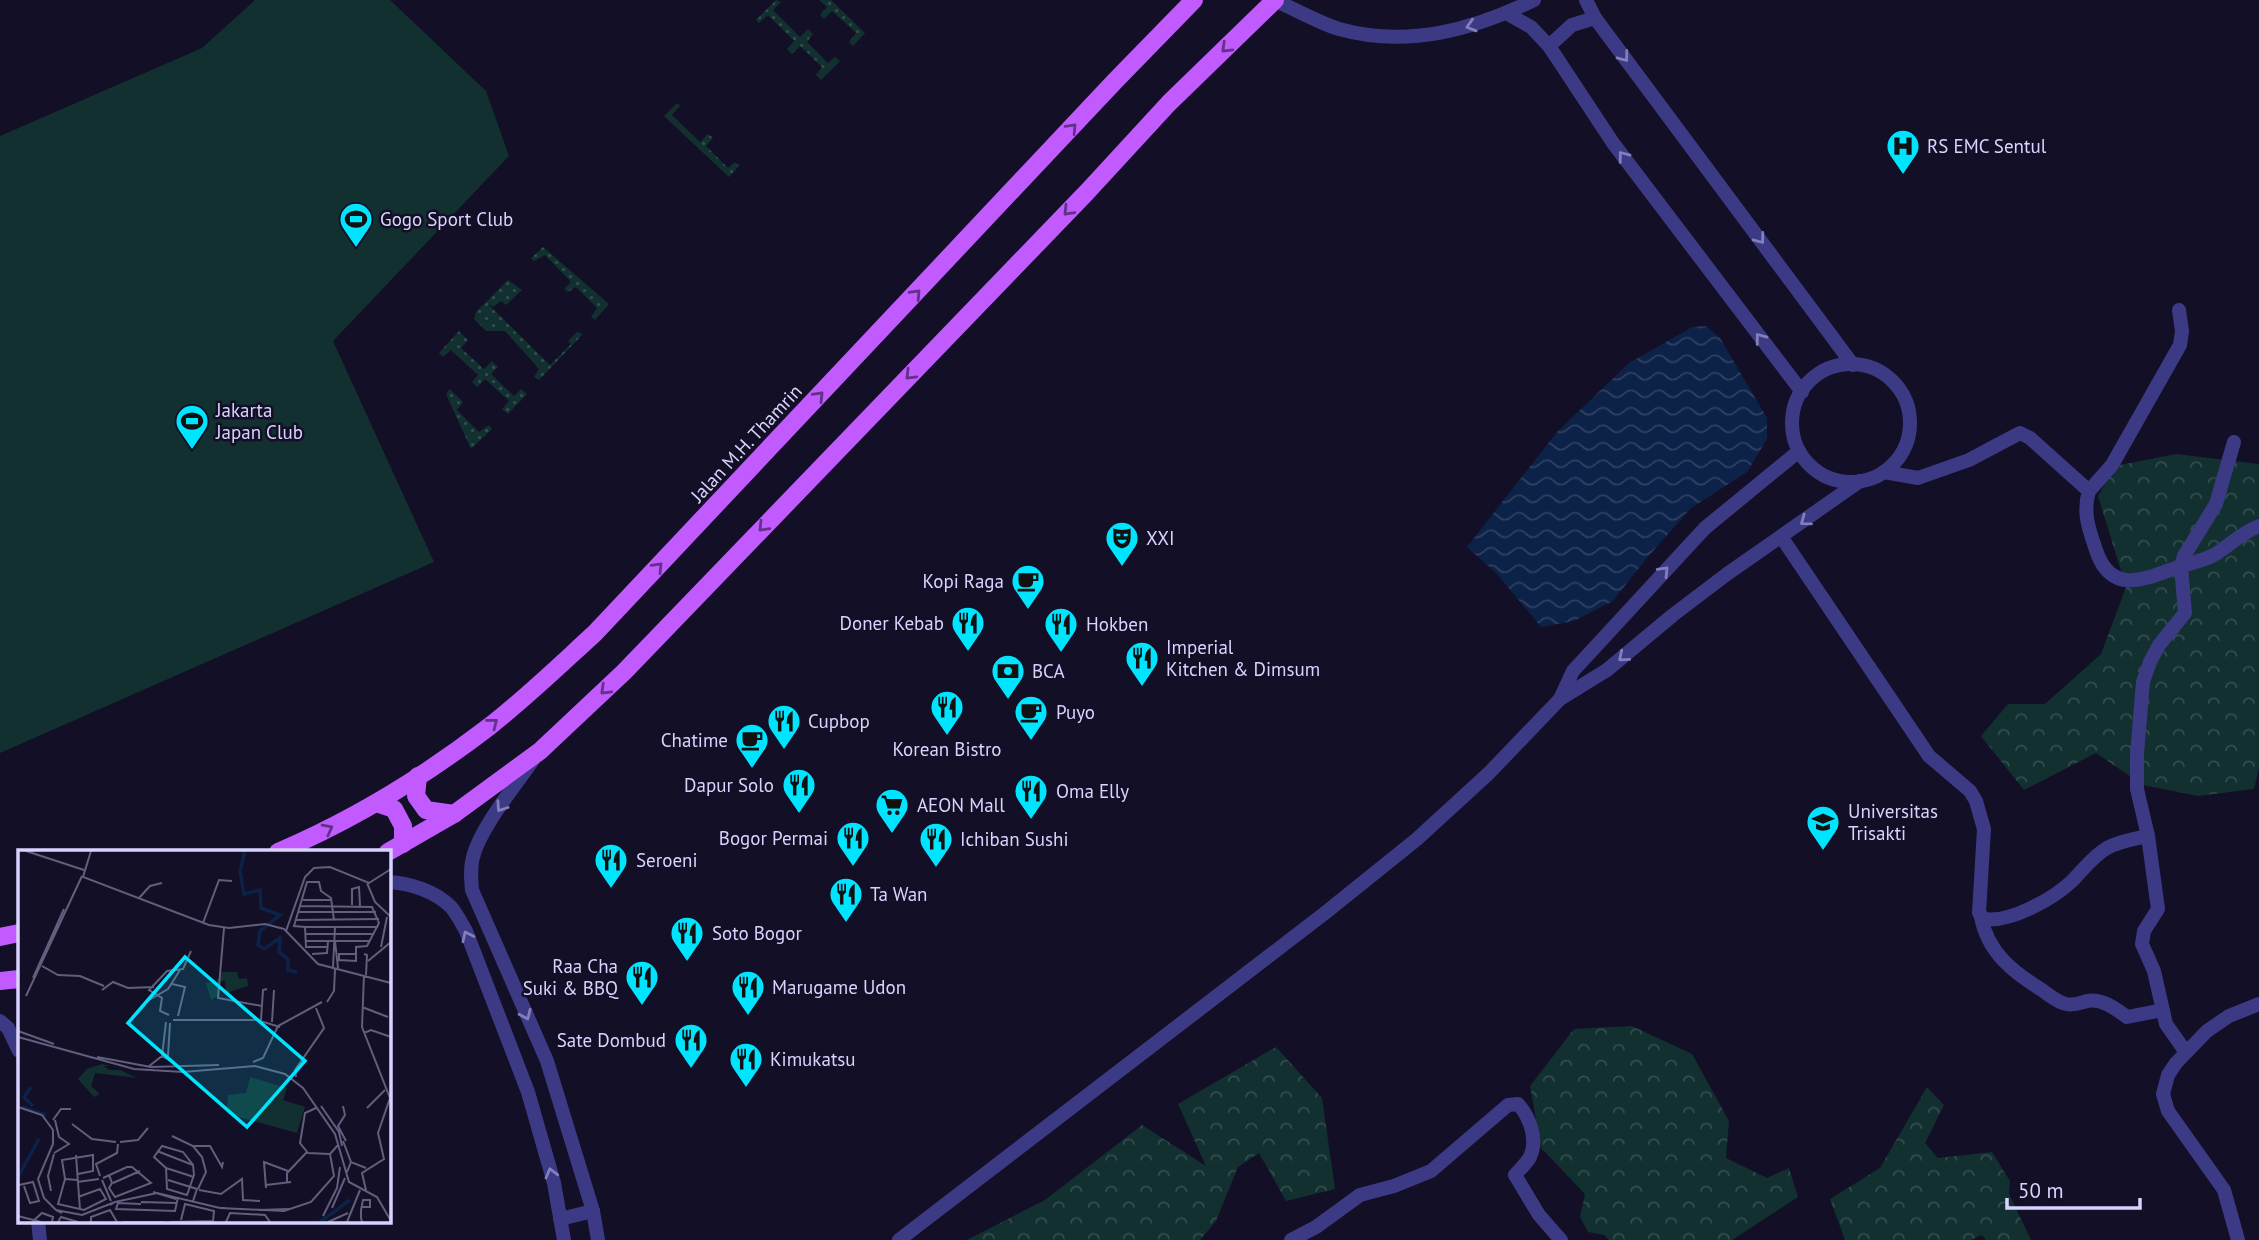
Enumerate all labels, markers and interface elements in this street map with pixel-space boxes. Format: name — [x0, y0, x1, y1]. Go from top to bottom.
one-way arrow — [1466, 18, 1478, 32]
one-way arrow — [1221, 39, 1234, 52]
one-way arrow — [1615, 49, 1628, 62]
one-way arrow — [1063, 123, 1076, 136]
hospital icon: RS EMC Sentul — [1884, 127, 1922, 176]
place label: RS EMC Sentul — [1927, 134, 2047, 158]
one-way arrow — [1619, 152, 1631, 164]
sports icon: Gogo Sport Club — [337, 200, 375, 249]
one-way arrow — [1063, 203, 1076, 216]
place label: Gogo Sport Club — [380, 207, 513, 231]
one-way arrow — [1751, 231, 1764, 244]
one-way arrow — [908, 289, 920, 302]
one-way arrow — [1756, 333, 1769, 346]
one-way arrow — [905, 367, 918, 380]
street label: Jalan M.H. Thamrin — [685, 379, 807, 508]
one-way arrow — [811, 391, 824, 404]
place label: Jakarta Japan Club — [215, 398, 303, 444]
sports icon: Jakarta Japan Club — [173, 402, 211, 451]
one-way arrow — [1800, 513, 1813, 526]
one-way arrow — [759, 519, 772, 532]
theatre icon: XXI — [1103, 519, 1141, 568]
place label: XXI — [1146, 526, 1174, 550]
one-way arrow — [650, 562, 662, 575]
cafe icon: Kopi Raga — [1009, 562, 1047, 611]
one-way arrow — [1656, 566, 1668, 579]
place label: Kopi Raga — [923, 569, 1004, 593]
restaurant icon: Doner Kebab — [949, 604, 987, 653]
restaurant icon: Hokben — [1042, 605, 1080, 654]
place label: Doner Kebab — [840, 611, 944, 635]
place label: Hokben — [1086, 612, 1148, 636]
place label: Imperial Kitchen & Dimsum — [1166, 635, 1320, 681]
restaurant icon: Imperial Kitchen & Dimsum — [1123, 639, 1161, 688]
one-way arrow — [1618, 649, 1631, 661]
bank icon: BCA — [989, 652, 1027, 701]
place label: BCA — [1032, 659, 1065, 683]
one-way arrow — [600, 682, 613, 695]
restaurant icon: Korean Bistro — [928, 688, 966, 737]
cafe icon: Puyo — [1012, 693, 1050, 742]
place label: Puyo — [1056, 700, 1095, 724]
restaurant icon: Cupbop — [765, 702, 803, 751]
place label: Cupbop — [808, 709, 870, 733]
one-way arrow — [485, 719, 498, 732]
cafe icon: Chatime — [733, 721, 771, 770]
place label: Chatime — [661, 728, 728, 752]
place label: Korean Bistro — [892, 737, 1002, 761]
restaurant icon: Dapur Solo — [780, 766, 818, 815]
restaurant icon: Oma Elly — [1012, 772, 1050, 821]
place label: Dapur Solo — [684, 773, 774, 797]
place label: Oma Elly — [1056, 779, 1129, 803]
supermarket icon: AEON Mall — [873, 786, 911, 835]
place label: AEON Mall — [917, 793, 1005, 817]
one-way arrow — [497, 799, 509, 812]
place label: Universitas Trisakti — [1848, 799, 1938, 845]
school or university icon: Universitas Trisakti — [1804, 803, 1842, 852]
restaurant icon: Bogor Permai — [834, 819, 872, 868]
restaurant icon: Ichiban Sushi — [917, 820, 955, 869]
one-way arrow — [320, 824, 333, 837]
place label: Bogor Permai — [719, 826, 828, 850]
place label: Ichiban Sushi — [960, 827, 1069, 851]
restaurant icon: Seroeni — [592, 841, 630, 890]
place label: Seroeni — [636, 848, 698, 872]
inset map — [18, 850, 390, 1222]
restaurant icon: Ta Wan — [827, 875, 865, 924]
place label: Ta Wan — [870, 882, 927, 906]
restaurant icon: Soto Bogor — [668, 914, 706, 963]
place label: Soto Bogor — [712, 921, 802, 945]
one-way arrow — [461, 931, 475, 943]
place label: Raa Cha Suki & BBQ — [523, 954, 619, 1000]
restaurant icon: Raa Cha Suki & BBQ — [623, 958, 661, 1007]
restaurant icon: Marugame Udon — [729, 968, 767, 1017]
place label: Marugame Udon — [772, 975, 906, 999]
one-way arrow — [518, 1008, 532, 1020]
restaurant icon: Sate Dombud — [672, 1021, 710, 1070]
place label: Sate Dombud — [557, 1028, 666, 1052]
restaurant icon: Kimukatsu — [727, 1040, 765, 1089]
place label: Kimukatsu — [770, 1047, 856, 1071]
scale bar — [2007, 1166, 2140, 1210]
one-way arrow — [545, 1167, 560, 1179]
text: 50 m — [2018, 1177, 2064, 1204]

